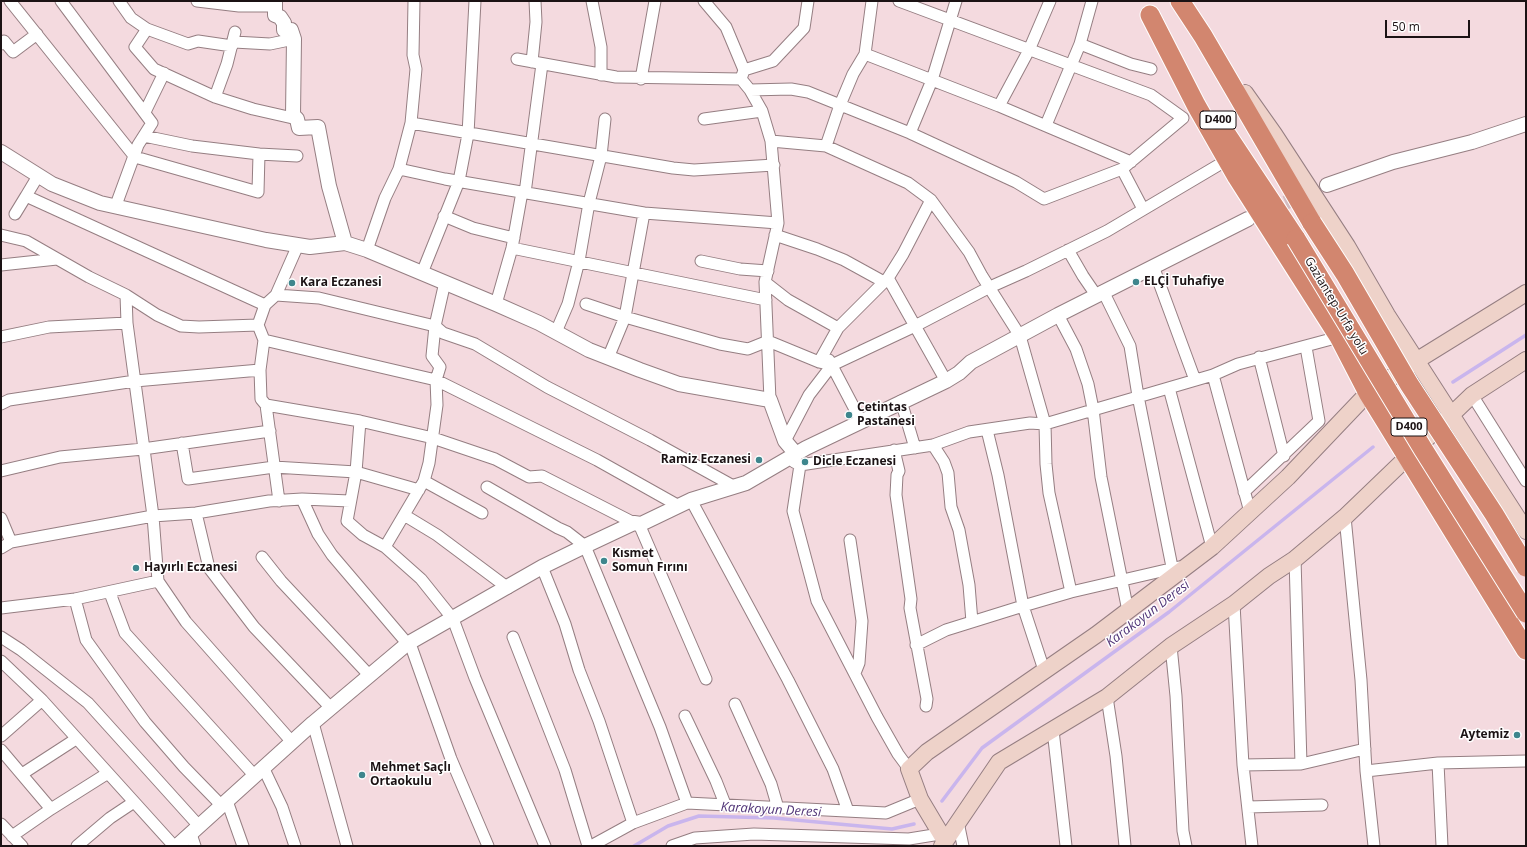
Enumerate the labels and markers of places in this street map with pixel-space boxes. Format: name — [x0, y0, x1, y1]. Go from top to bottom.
place label: ELÇİ Tuhafiye — [1144, 275, 1224, 289]
place label: Kara Eczanesi — [300, 276, 382, 290]
marker: ELÇİ Tuhafiye — [1131, 277, 1141, 287]
marker: Kara Eczanesi — [287, 278, 297, 288]
place label: Cetintas Pastanesi — [857, 401, 915, 429]
marker: Cetintas Pastanesi — [844, 410, 854, 420]
place label: Ramiz Eczanesi — [661, 453, 751, 467]
marker: Ramiz Eczanesi — [754, 455, 764, 465]
place label: Dicle Eczanesi — [813, 455, 896, 469]
marker: Dicle Eczanesi — [800, 457, 810, 467]
place label: Kısmet Somun Fırını — [612, 547, 688, 575]
marker: Kısmet Somun Fırını — [599, 556, 609, 566]
place label: Hayırlı Eczanesi — [144, 561, 237, 575]
marker: Hayırlı Eczanesi — [131, 563, 141, 573]
place label: Aytemiz — [1460, 728, 1509, 742]
marker: Aytemiz — [1512, 730, 1522, 740]
place label: Mehmet Saçlı Ortaokulu — [370, 761, 451, 789]
marker: Mehmet Saçlı Ortaokulu — [357, 770, 367, 780]

